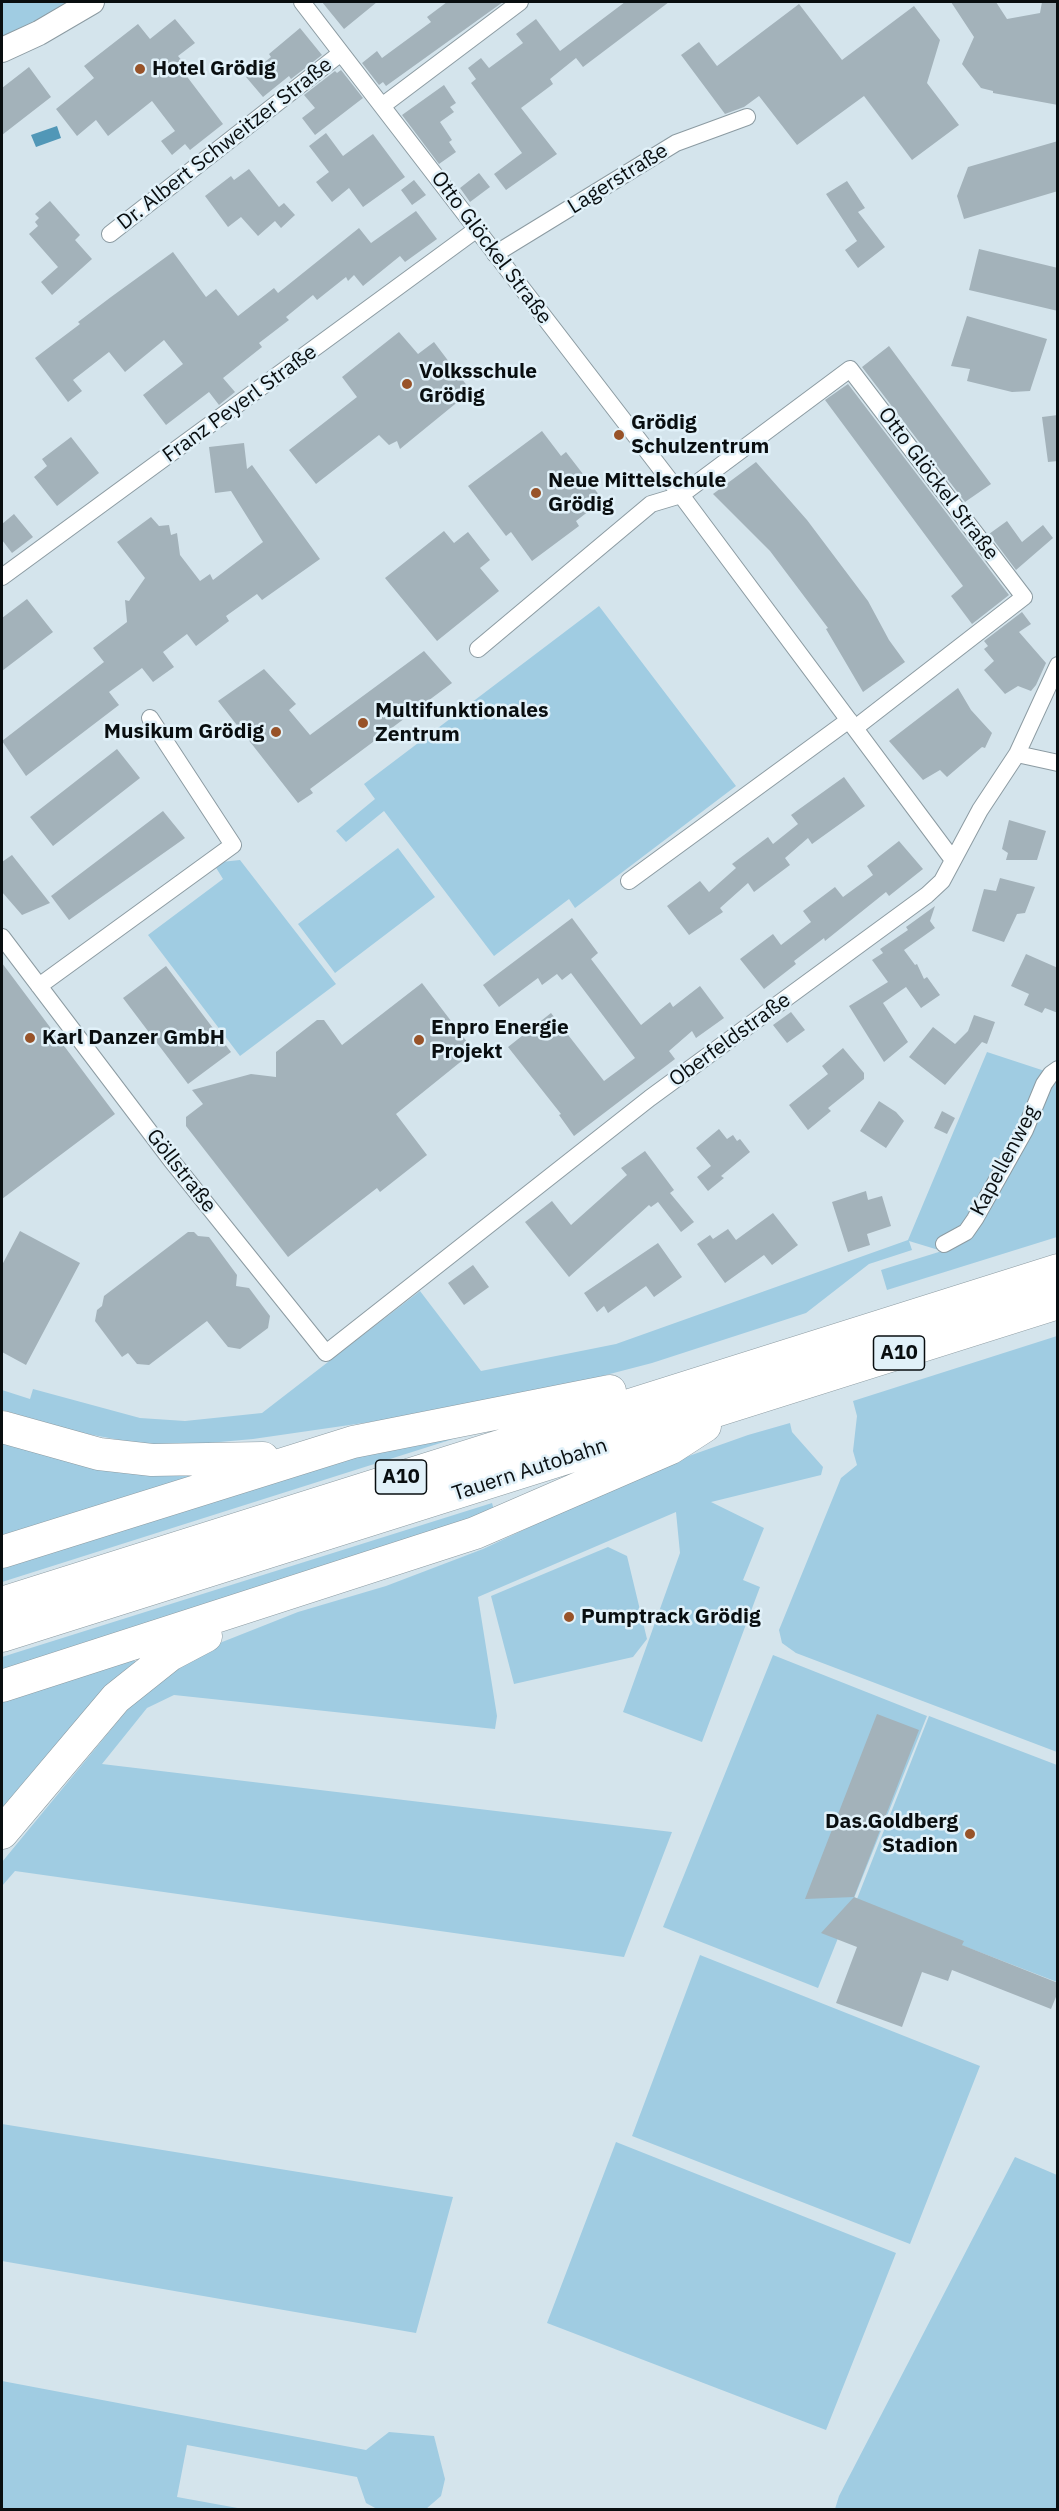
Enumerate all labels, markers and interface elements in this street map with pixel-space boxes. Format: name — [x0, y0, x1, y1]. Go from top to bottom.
street label: Dr. Albert Schweitzer Straße — [113, 52, 337, 236]
place label: Hotel Grödig — [152, 56, 276, 82]
marker: Hotel Grödig — [133, 62, 147, 76]
street label: Lagerstraße — [563, 138, 673, 220]
street label: Otto Glöckel Straße — [425, 167, 557, 329]
street label: Franz Peyerl Straße — [158, 340, 322, 468]
place label: Volksschule Grödig — [419, 359, 537, 409]
marker: Volksschule Grödig — [400, 377, 414, 391]
street label: Otto Glöckel Straße — [872, 403, 1004, 565]
place label: Grödig Schulzentrum — [631, 410, 769, 460]
marker: Grödig Schulzentrum — [612, 428, 626, 442]
place label: Neue Mittelschule Grödig — [548, 468, 726, 518]
marker: Neue Mittelschule Grödig — [529, 486, 543, 500]
place label: Multifunktionales Zentrum — [375, 698, 549, 748]
marker: Multifunktionales Zentrum — [356, 716, 370, 730]
place label: Musikum Grödig — [104, 719, 264, 745]
marker: Musikum Grödig — [269, 725, 283, 739]
street label: Oberfeldstraße — [664, 988, 796, 1092]
place label: Enpro Energie Projekt — [431, 1015, 569, 1065]
place label: Karl Danzer GmbH — [42, 1025, 225, 1051]
marker: Karl Danzer GmbH — [23, 1031, 37, 1045]
marker: Enpro Energie Projekt — [412, 1033, 426, 1047]
street label: Kapellenweg — [965, 1102, 1045, 1220]
street label: Göllstraße — [141, 1124, 221, 1218]
road number: A10 — [874, 1336, 924, 1370]
street label: Tauern Autobahn — [449, 1433, 611, 1507]
road number: A10 — [376, 1460, 426, 1494]
place label: Pumptrack Grödig — [581, 1604, 761, 1630]
marker: Pumptrack Grödig — [562, 1610, 576, 1624]
place label: Das.Goldberg Stadion — [825, 1809, 958, 1859]
marker: Das.Goldberg Stadion — [963, 1827, 977, 1841]

